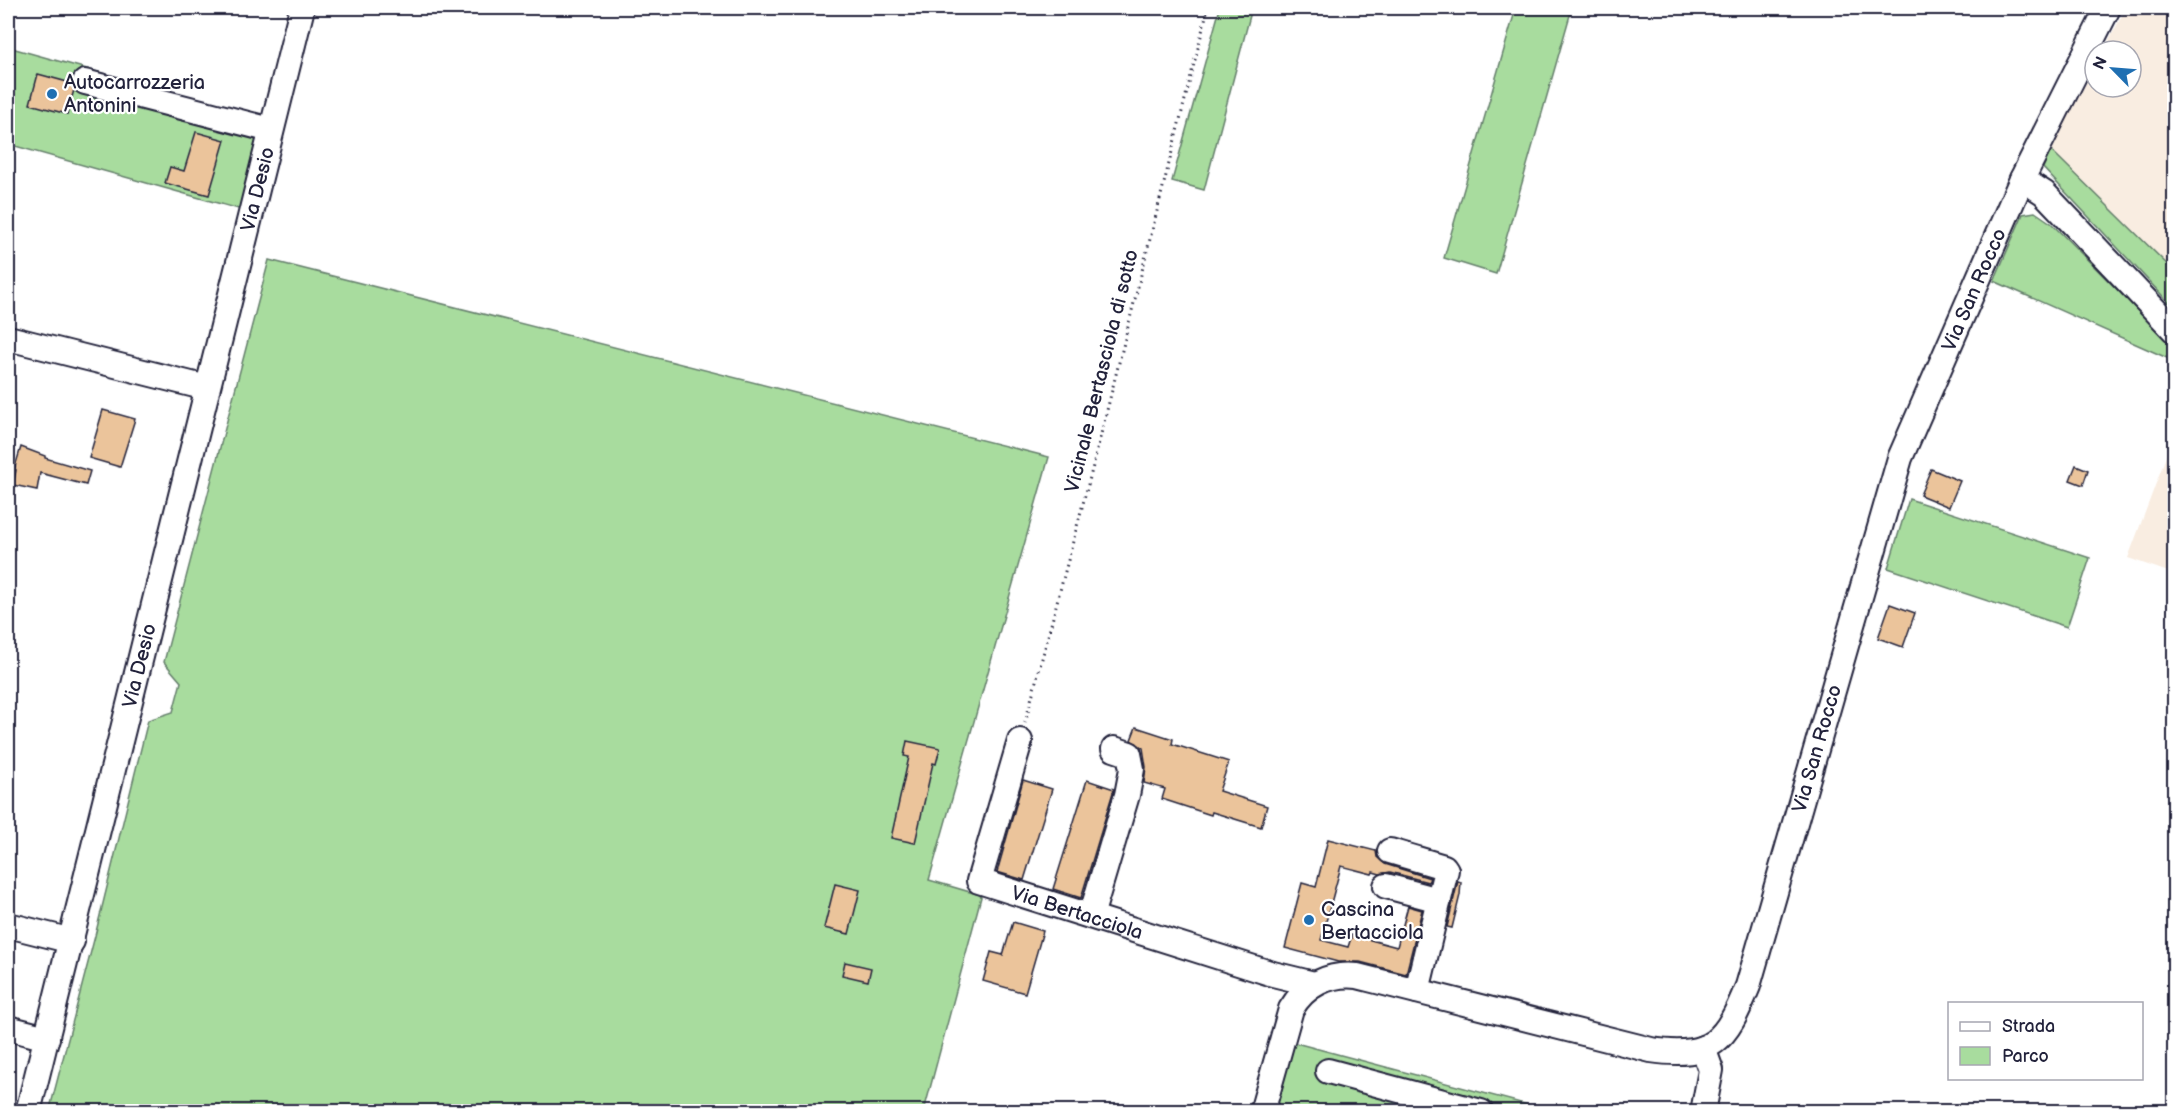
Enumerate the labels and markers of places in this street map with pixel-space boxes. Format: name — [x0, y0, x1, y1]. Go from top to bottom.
place label: Autocarrozzeria Antonini — [64, 71, 205, 118]
marker: Autocarrozzeria Antonini — [45, 87, 59, 101]
place label: Cascina Bertacciola — [1321, 898, 1424, 945]
marker: Cascina Bertacciola — [1302, 913, 1316, 927]

